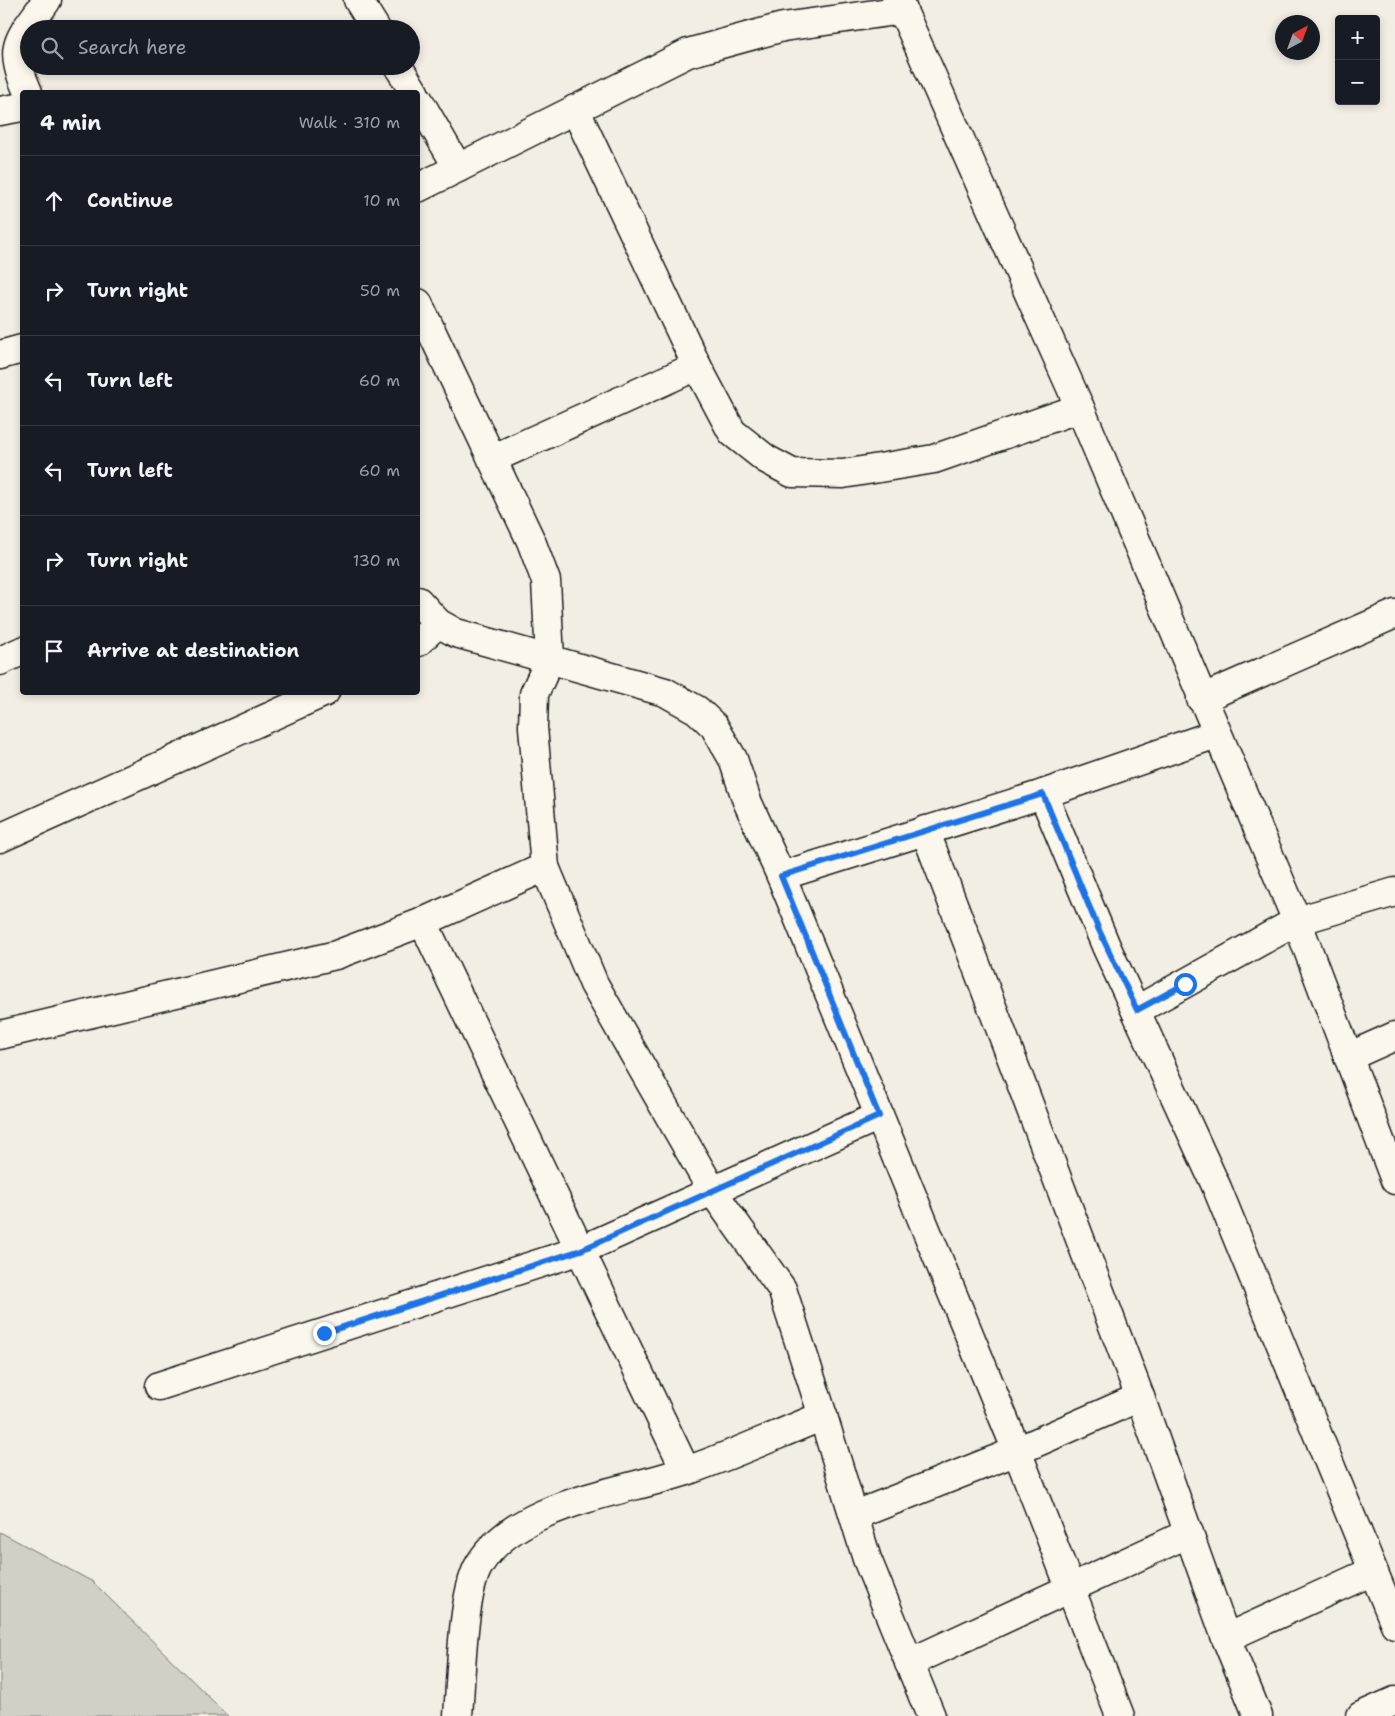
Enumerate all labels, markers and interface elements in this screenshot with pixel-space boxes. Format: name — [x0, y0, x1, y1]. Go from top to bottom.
north arrow — [1275, 15, 1320, 60]
map controls — [1335, 15, 1380, 105]
button: + — [1335, 15, 1380, 60]
search box — [20, 20, 420, 75]
icon: search — [38, 34, 66, 62]
text: Search here — [78, 35, 187, 60]
button: − — [1335, 60, 1380, 105]
text: 4 min — [40, 109, 101, 137]
text: Walk · 310 m — [299, 112, 400, 133]
icon: ahead — [40, 187, 68, 215]
text: Continue — [87, 188, 173, 213]
text: 10 m — [363, 190, 400, 211]
icon: right — [40, 277, 68, 305]
text: Turn right — [87, 278, 188, 303]
text: 50 m — [360, 280, 400, 301]
icon: left — [40, 367, 68, 395]
text: Turn left — [87, 368, 173, 393]
text: 60 m — [359, 370, 400, 391]
icon: left — [40, 457, 68, 485]
text: Turn left — [87, 458, 173, 483]
text: 60 m — [359, 460, 400, 481]
icon: right — [40, 547, 68, 575]
text: Turn right — [87, 548, 188, 573]
text: 130 m — [353, 550, 400, 571]
icon: arrive — [40, 637, 68, 665]
text: Arrive at destination — [87, 638, 299, 663]
route start — [1174, 973, 1197, 996]
route end — [313, 1322, 336, 1345]

